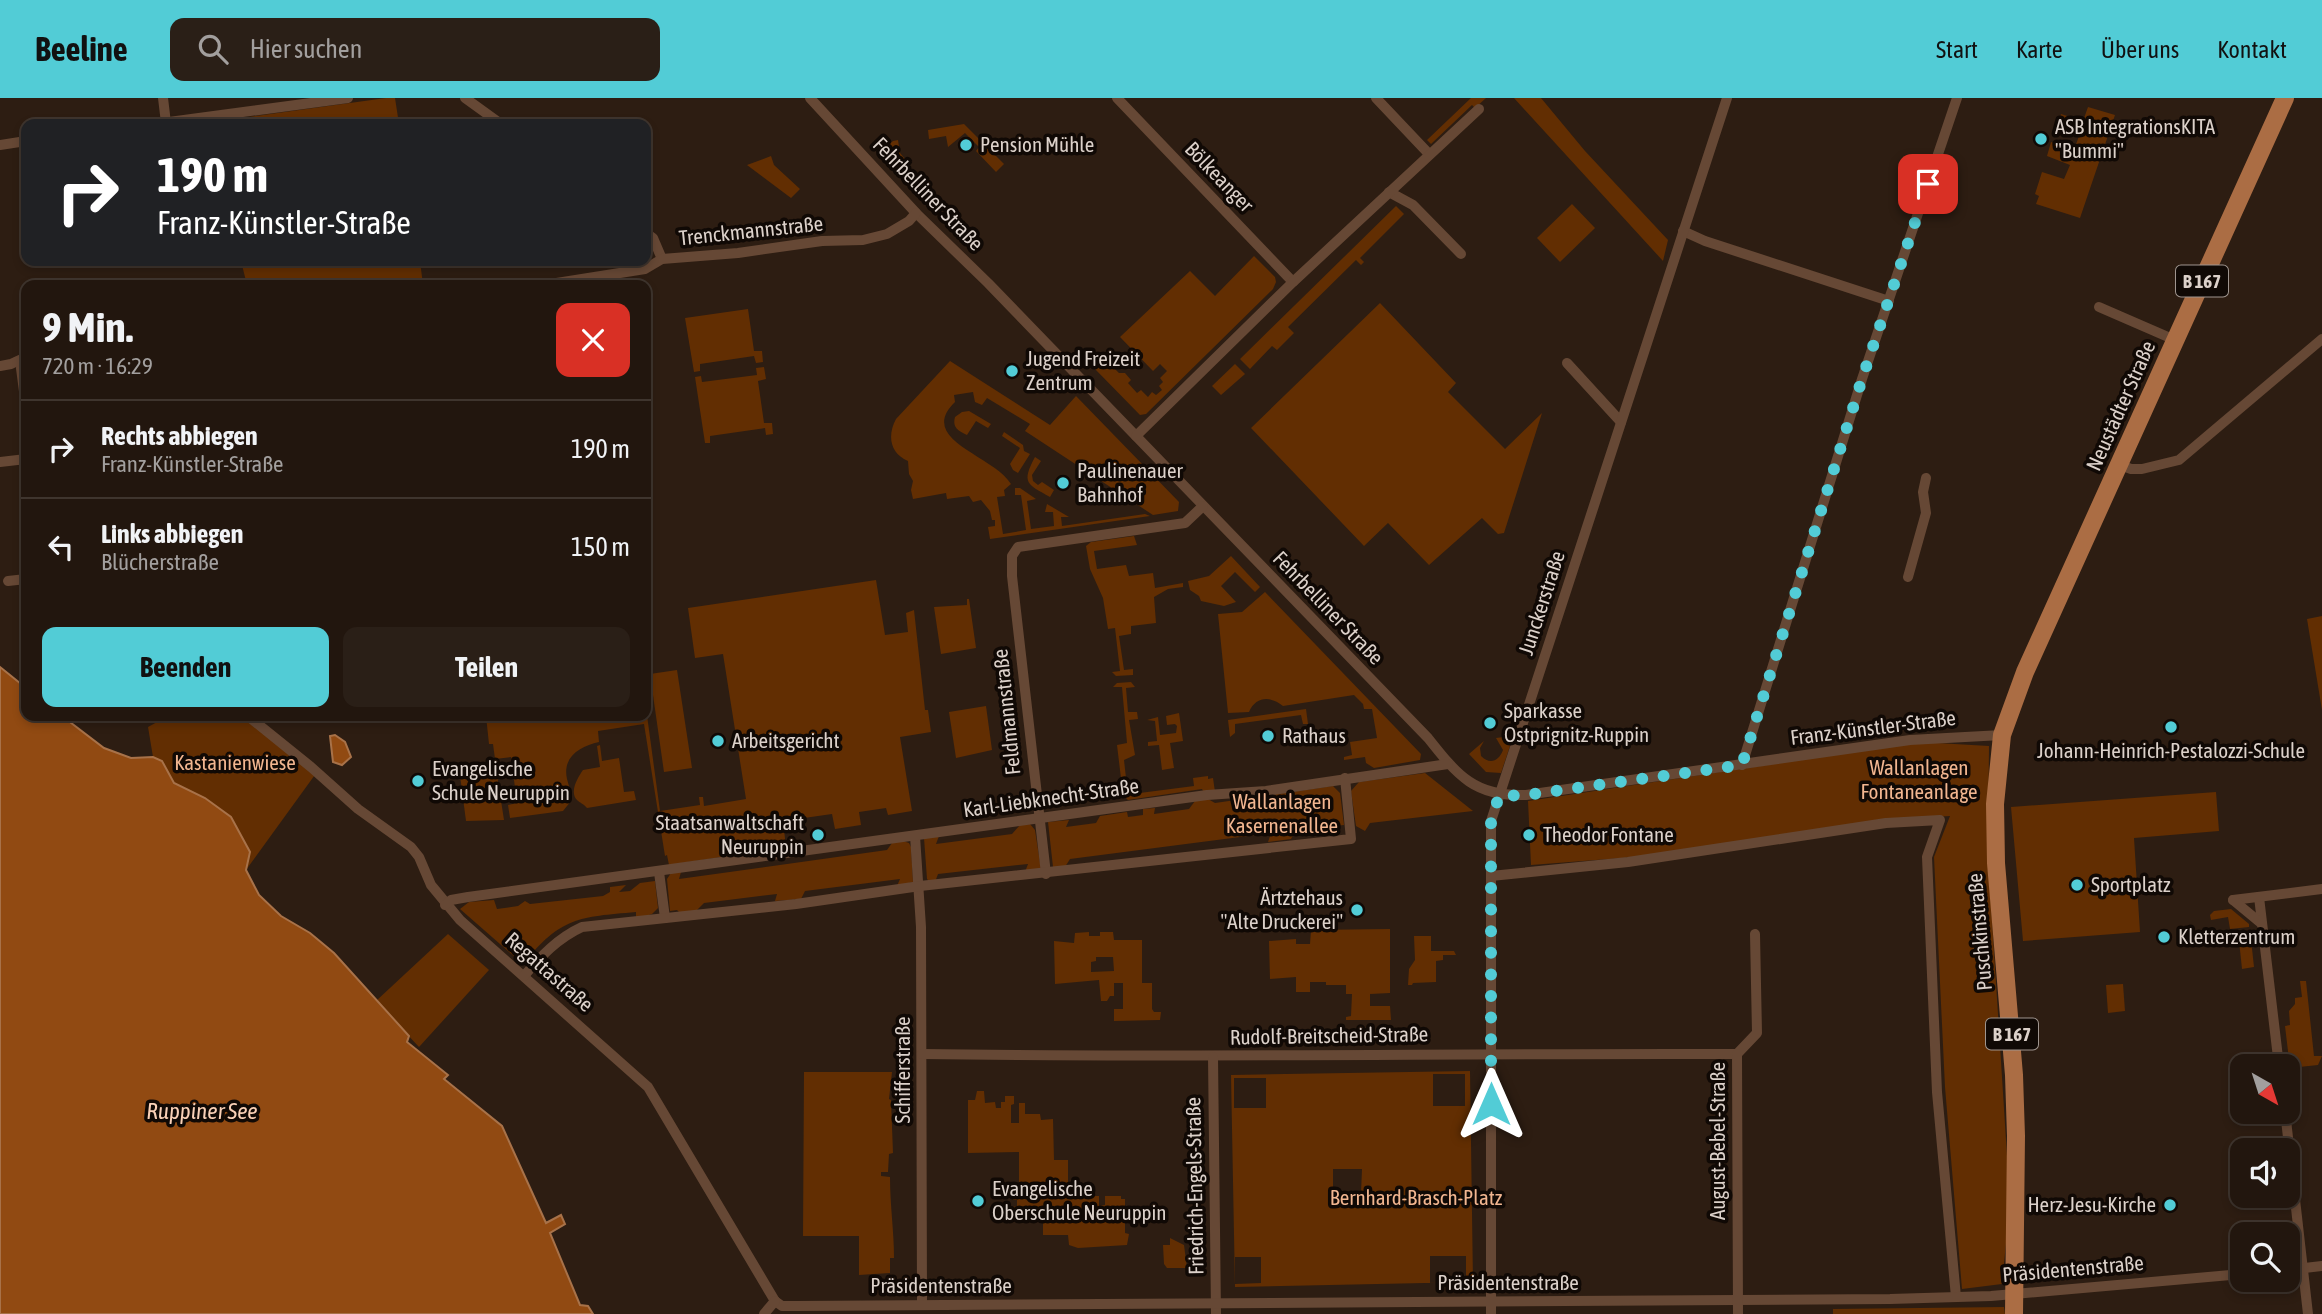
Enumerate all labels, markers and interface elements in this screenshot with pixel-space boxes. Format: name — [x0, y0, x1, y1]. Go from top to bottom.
search box — [170, 18, 660, 81]
text: Beeline — [35, 30, 128, 68]
icon: search — [194, 30, 232, 68]
text: Hier suchen — [250, 34, 362, 64]
text: Start — [1936, 36, 1978, 63]
text: Karte — [2016, 36, 2063, 63]
text: Über uns — [2101, 36, 2179, 63]
text: Kontakt — [2217, 36, 2287, 63]
place label: ASB IntegrationsKITA "Bummi" — [2055, 114, 2216, 162]
marker: ASB IntegrationsKITA "Bummi" — [2033, 131, 2049, 147]
street label: Fehrbelliner Straße — [869, 132, 989, 255]
place label: Pension Mühle — [980, 132, 1094, 156]
street label: Bölkeanger — [1181, 136, 1259, 217]
marker: Pension Mühle — [958, 137, 974, 153]
text: 190 m — [157, 146, 268, 202]
icon: right — [42, 147, 133, 238]
pin — [1898, 154, 1958, 214]
icon: arrive — [1909, 165, 1947, 203]
text: Franz-Künstler-Straße — [157, 204, 411, 241]
street label: Trenckmannstraße — [678, 211, 824, 249]
road number: B 167 — [2176, 266, 2228, 296]
text: 9 Min. — [42, 303, 133, 351]
button: close — [556, 303, 630, 377]
street label: Neustädter Straße — [2081, 337, 2159, 474]
place label: Jugend Freizeit Zentrum — [1026, 346, 1140, 394]
text: 720 m · 16:29 — [42, 353, 153, 379]
marker: Jugend Freizeit Zentrum — [1004, 363, 1020, 379]
text: Rechts abbiegen — [101, 421, 258, 451]
icon: right — [42, 430, 80, 468]
text: 190 m — [571, 434, 630, 464]
text: Franz-Künstler-Straße — [101, 451, 283, 477]
place label: Paulinenauer Bahnhof — [1077, 458, 1184, 506]
marker: Paulinenauer Bahnhof — [1055, 475, 1071, 491]
text: Links abbiegen — [101, 519, 243, 549]
icon: left — [42, 528, 80, 566]
text: 150 m — [571, 532, 630, 562]
street label: Fehrbelliner Straße — [1269, 546, 1389, 669]
street label: Junckerstraße — [1513, 548, 1569, 658]
text: Blücherstraße — [101, 549, 219, 575]
button: Beenden — [42, 627, 329, 707]
button: Teilen — [343, 627, 630, 707]
street label: Feldmannstraße — [987, 648, 1025, 776]
place label: Sparkasse Ostprignitz-Ruppin — [1504, 698, 1649, 746]
street label: Franz-Künstler-Straße — [1789, 705, 1957, 749]
marker: Sparkasse Ostprignitz-Ruppin — [1482, 715, 1498, 731]
marker: Johann-Heinrich-Pestalozzi-Schule — [2163, 719, 2179, 735]
place label: Rathaus — [1282, 723, 1346, 747]
place label: Arbeitsgericht — [732, 728, 839, 752]
marker: Rathaus — [1260, 728, 1276, 744]
marker: Arbeitsgericht — [710, 733, 726, 749]
place label: Johann-Heinrich-Pestalozzi-Schule — [2037, 738, 2305, 762]
park label: Kastanienwiese — [174, 750, 296, 774]
park label: Wallanlagen Fontaneanlage — [1860, 755, 1978, 803]
place label: Evangelische Schule Neuruppin — [432, 756, 570, 804]
marker: Evangelische Schule Neuruppin — [410, 773, 426, 789]
street label: Karl-Liebknecht-Straße — [962, 773, 1140, 821]
park label: Wallanlagen Kasernenallee — [1226, 789, 1338, 837]
place label: Staatsanwaltschaft Neuruppin — [656, 810, 804, 858]
place label: Theodor Fontane — [1543, 822, 1674, 846]
marker: Staatsanwaltschaft Neuruppin — [810, 827, 826, 843]
marker: Theodor Fontane — [1521, 827, 1537, 843]
street label: Puschkinstraße — [1962, 872, 1996, 992]
place label: Sportplatz — [2091, 872, 2171, 896]
marker: Sportplatz — [2069, 877, 2085, 893]
place label: Ärtztehaus "Alte Druckerei" — [1220, 885, 1343, 933]
marker: Ärtztehaus "Alte Druckerei" — [1349, 902, 1365, 918]
place label: Kletterzentrum — [2178, 924, 2295, 948]
street label: Regattastraße — [501, 927, 599, 1016]
marker: Kletterzentrum — [2156, 929, 2172, 945]
street label: Schifferstraße — [890, 1016, 914, 1124]
road number: B 167 — [1986, 1018, 2038, 1050]
street label: Rudolf-Breitscheid-Straße — [1230, 1021, 1428, 1049]
north arrow — [2230, 1054, 2300, 1124]
map controls — [2230, 1054, 2300, 1292]
street label: August-Bebel-Straße — [1705, 1062, 1729, 1220]
position arrow — [1454, 1067, 1528, 1141]
street label: Friedrich-Engels-Straße — [1180, 1097, 1208, 1275]
water label: Ruppiner See — [146, 1098, 258, 1124]
button: sound — [2230, 1138, 2300, 1208]
place label: Evangelische Oberschule Neuruppin — [992, 1176, 1167, 1224]
park label: Bernhard-Brasch-Platz — [1330, 1185, 1503, 1209]
place label: Herz-Jesu-Kirche — [2027, 1192, 2156, 1216]
marker: Evangelische Oberschule Neuruppin — [970, 1193, 986, 1209]
marker: Herz-Jesu-Kirche — [2162, 1197, 2178, 1213]
button: search — [2230, 1222, 2300, 1292]
street label: Präsidentenstraße — [2001, 1250, 2145, 1286]
street label: Präsidentenstraße — [1437, 1270, 1579, 1294]
street label: Präsidentenstraße — [870, 1273, 1012, 1297]

